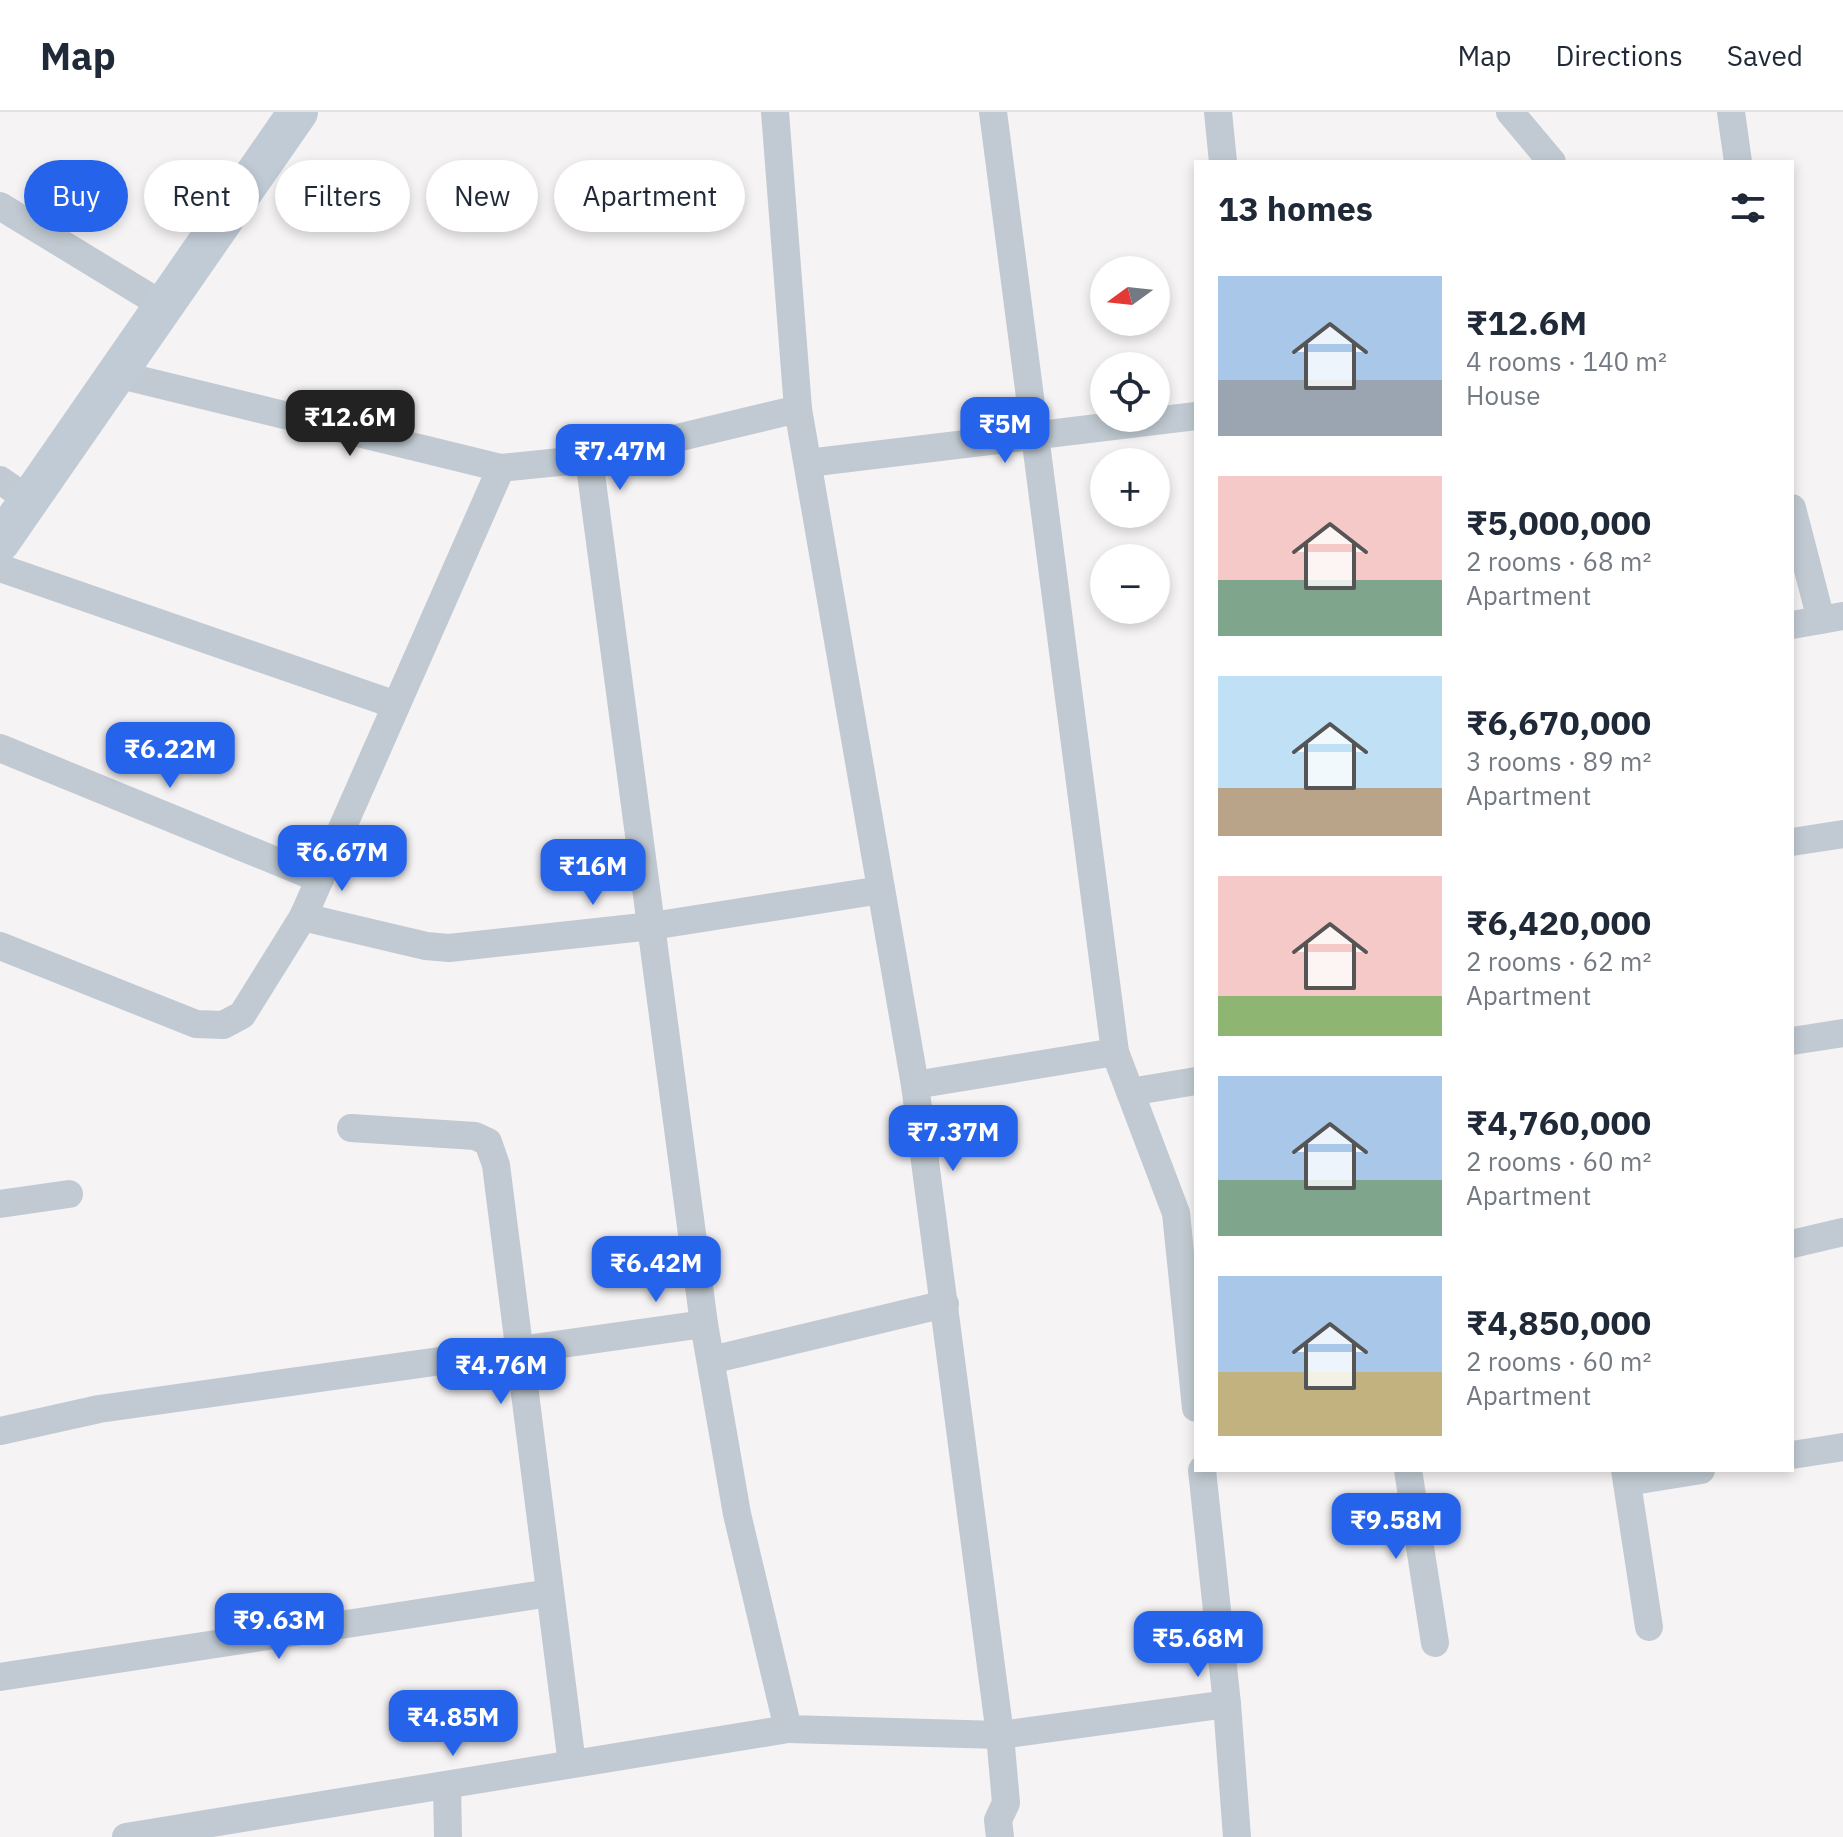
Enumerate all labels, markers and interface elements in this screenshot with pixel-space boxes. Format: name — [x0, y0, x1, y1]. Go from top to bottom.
text: Map — [40, 31, 116, 80]
text: Map — [1457, 37, 1511, 74]
text: Directions — [1555, 37, 1683, 74]
text: Saved — [1727, 37, 1803, 74]
chip: Buy — [24, 160, 128, 232]
chip: Rent — [144, 160, 259, 232]
chip: Filters — [275, 160, 410, 232]
chip: New — [426, 160, 538, 232]
chip: Apartment — [554, 160, 745, 232]
text: 13 homes — [1218, 186, 1373, 230]
icon: filters — [1726, 186, 1770, 230]
north arrow — [1090, 256, 1170, 336]
map controls — [1090, 256, 1170, 624]
text: ₹12.6M — [1466, 300, 1587, 344]
icon: home — [1282, 308, 1378, 404]
text: 4 rooms · 140 m² — [1466, 344, 1667, 378]
button: locate — [1090, 352, 1170, 432]
text: House — [1466, 378, 1541, 412]
pin: ₹12.6M — [285, 390, 415, 458]
pin: ₹5M — [966, 397, 1044, 465]
text: ₹12.6M — [304, 399, 396, 433]
text: ₹5M — [978, 406, 1032, 440]
pin: ₹7.47M — [555, 424, 685, 492]
text: ₹7.47M — [574, 433, 666, 467]
button: + — [1090, 448, 1170, 528]
text: ₹5,000,000 — [1466, 500, 1651, 544]
icon: home — [1282, 508, 1378, 604]
button: − — [1090, 544, 1170, 624]
text: 2 rooms · 68 m² — [1466, 544, 1651, 578]
text: Apartment — [1466, 578, 1591, 612]
text: ₹6,670,000 — [1466, 700, 1651, 744]
icon: home — [1282, 708, 1378, 804]
pin: ₹6.22M — [105, 722, 235, 790]
text: ₹6.22M — [124, 731, 216, 765]
text: 3 rooms · 89 m² — [1466, 744, 1651, 778]
text: Apartment — [1466, 778, 1591, 812]
pin: ₹6.67M — [277, 825, 407, 893]
text: ₹6.67M — [296, 834, 388, 868]
pin: ₹16M — [546, 839, 640, 907]
text: ₹16M — [559, 848, 627, 882]
text: ₹6,420,000 — [1466, 900, 1651, 944]
icon: home — [1282, 908, 1378, 1004]
text: 2 rooms · 62 m² — [1466, 944, 1651, 978]
text: Apartment — [1466, 978, 1591, 1012]
text: ₹4,760,000 — [1466, 1100, 1651, 1144]
pin: ₹7.37M — [888, 1105, 1018, 1173]
icon: home — [1282, 1108, 1378, 1204]
text: ₹7.37M — [907, 1114, 999, 1148]
text: 2 rooms · 60 m² — [1466, 1144, 1651, 1178]
text: Apartment — [1466, 1178, 1591, 1212]
pin: ₹6.42M — [591, 1236, 721, 1304]
text: ₹6.42M — [610, 1245, 702, 1279]
text: ₹4,850,000 — [1466, 1300, 1651, 1344]
icon: home — [1282, 1308, 1378, 1404]
pin: ₹4.76M — [436, 1338, 566, 1406]
text: 2 rooms · 60 m² — [1466, 1344, 1651, 1378]
text: ₹4.76M — [455, 1347, 547, 1381]
text: Apartment — [1466, 1378, 1591, 1412]
pin: ₹9.58M — [1331, 1493, 1461, 1561]
text: ₹9.58M — [1350, 1502, 1442, 1536]
pin: ₹9.63M — [214, 1593, 344, 1661]
text: ₹9.63M — [233, 1602, 325, 1636]
pin: ₹5.68M — [1133, 1611, 1263, 1679]
text: ₹5.68M — [1152, 1620, 1244, 1654]
pin: ₹4.85M — [388, 1690, 518, 1758]
text: ₹4.85M — [407, 1699, 499, 1733]

